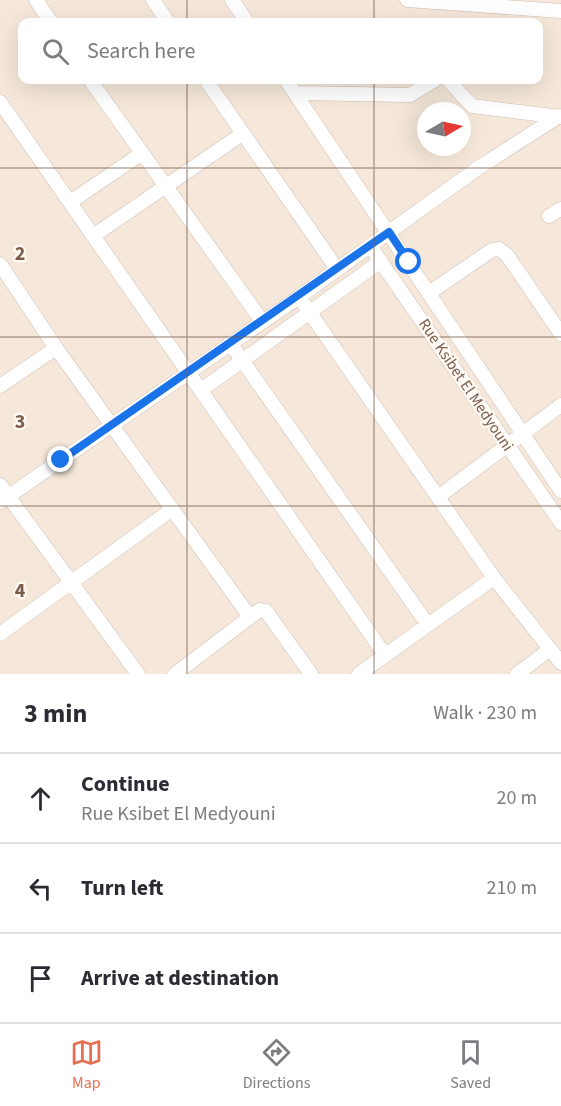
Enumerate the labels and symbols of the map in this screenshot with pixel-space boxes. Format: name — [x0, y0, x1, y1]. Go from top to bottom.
north arrow — [417, 102, 471, 156]
text: 2 — [15, 240, 25, 268]
route start — [395, 248, 421, 274]
street label: Rue Ksibet El Medyouni — [413, 314, 519, 456]
text: 3 — [15, 408, 25, 436]
route end — [47, 446, 73, 472]
text: 4 — [15, 577, 26, 605]

